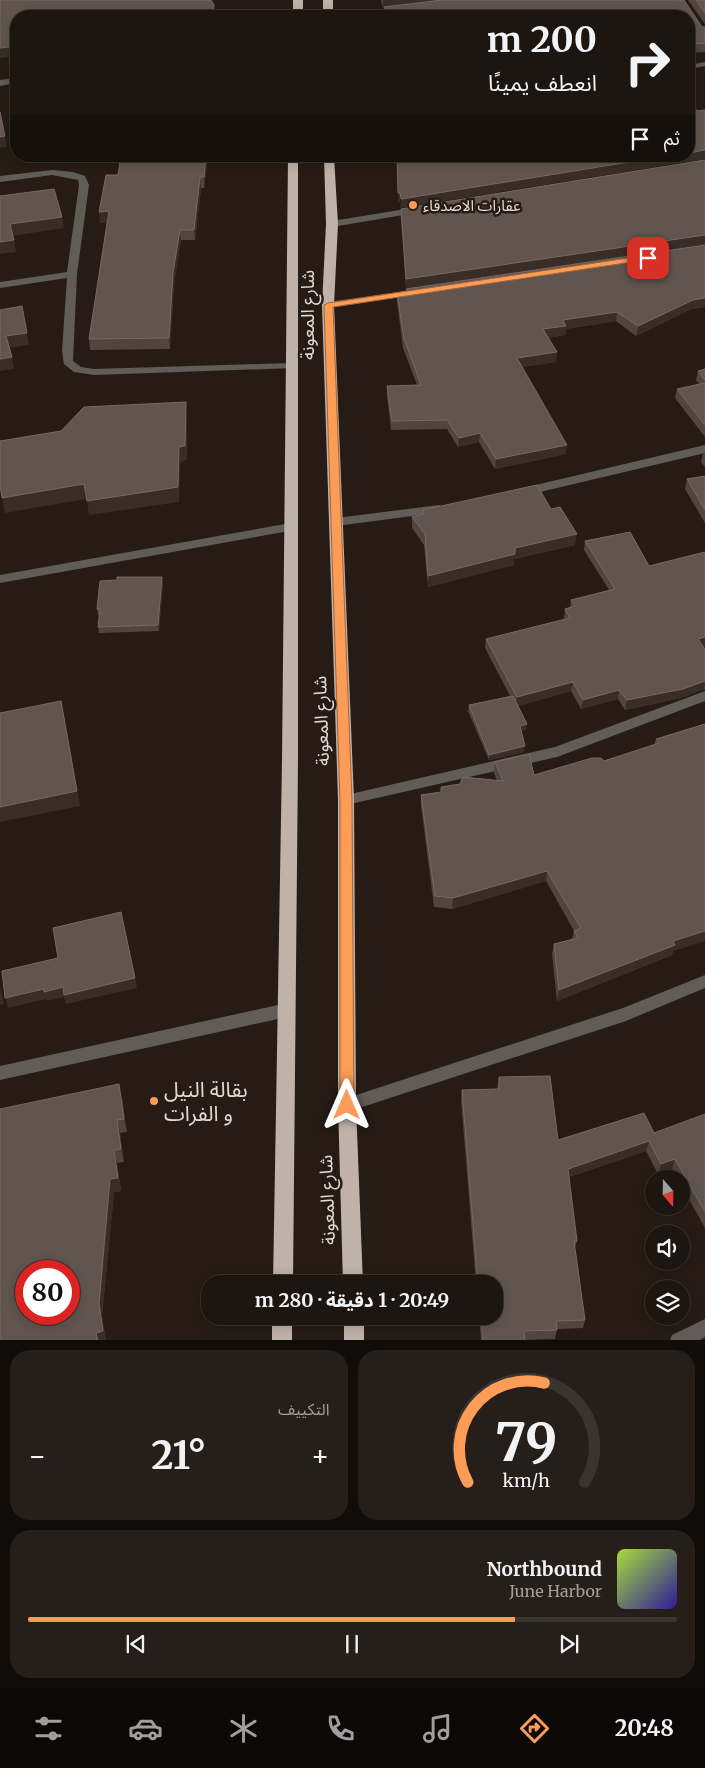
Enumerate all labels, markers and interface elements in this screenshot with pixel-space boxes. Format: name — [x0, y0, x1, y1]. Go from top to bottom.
text: 200 m — [487, 18, 597, 62]
icon: right — [615, 30, 680, 95]
text: انعطف يمينًا — [488, 69, 597, 97]
icon: arrive — [626, 125, 654, 153]
text: ثم — [664, 126, 680, 150]
place label: عقارات الاصدقاء — [423, 196, 521, 215]
marker: عقارات الاصدقاء — [407, 199, 419, 211]
pin — [627, 237, 669, 279]
icon: arrive — [634, 244, 662, 272]
street label: شارع المعونة — [296, 270, 322, 360]
street label: شارع المعونة — [308, 675, 337, 766]
place label: بقالة النيل و الفرات — [164, 1076, 248, 1127]
position arrow — [320, 1078, 372, 1130]
marker: بقالة النيل و الفرات — [148, 1095, 160, 1107]
street label: شارع المعونة — [314, 1154, 343, 1245]
north arrow — [645, 1170, 690, 1215]
map controls — [645, 1170, 690, 1325]
button: sound — [645, 1225, 690, 1270]
speed limit sign: 80 — [15, 1260, 80, 1325]
button: layers — [645, 1280, 690, 1325]
text: 20:49 · 1 دقيقة · 280 m — [255, 1288, 449, 1312]
text: التكييف — [278, 1399, 330, 1419]
text: 79 — [495, 1410, 557, 1475]
text: 21° — [151, 1432, 206, 1479]
text: − — [28, 1438, 47, 1474]
text: + — [311, 1438, 330, 1474]
text: km/h — [503, 1469, 550, 1492]
text: Northbound — [487, 1557, 602, 1581]
text: June Harbor — [509, 1581, 602, 1601]
icon: previous — [122, 1630, 150, 1658]
icon: pause — [338, 1630, 366, 1658]
icon: next — [555, 1630, 583, 1658]
icon: filters — [31, 1711, 66, 1746]
icon: car — [128, 1711, 163, 1746]
icon: climate — [226, 1711, 261, 1746]
icon: phone — [323, 1711, 358, 1746]
icon: music — [420, 1711, 455, 1746]
icon: directions — [517, 1711, 552, 1746]
text: 20:48 — [615, 1714, 674, 1742]

